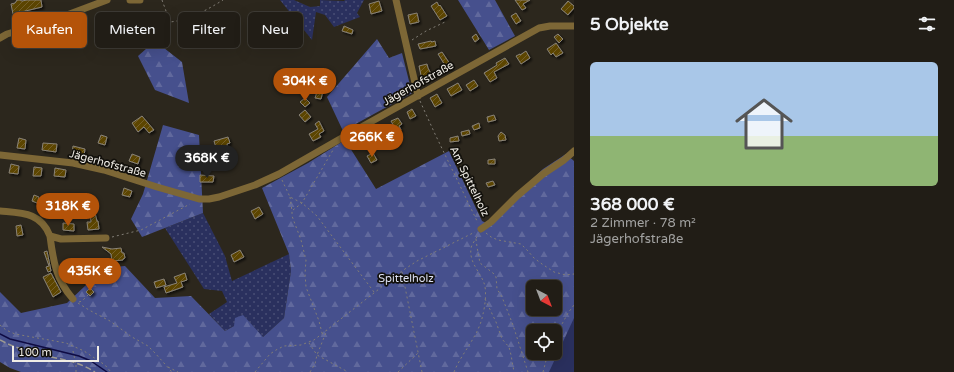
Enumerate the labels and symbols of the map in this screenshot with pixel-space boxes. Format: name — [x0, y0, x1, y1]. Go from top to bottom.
street label: Jägerhofstraße — [381, 59, 456, 108]
pin: 304K € — [272, 68, 338, 102]
pin: 266K € — [339, 124, 405, 158]
street label: Am Spittelholz — [447, 144, 492, 219]
pin: 368K € — [174, 145, 240, 179]
street label: Jägerhofstraße — [68, 147, 148, 180]
pin: 318K € — [35, 193, 101, 227]
pin: 435K € — [57, 258, 123, 292]
park label: Spittelholz — [378, 272, 434, 285]
north arrow — [526, 280, 562, 316]
scale bar — [12, 344, 99, 363]

